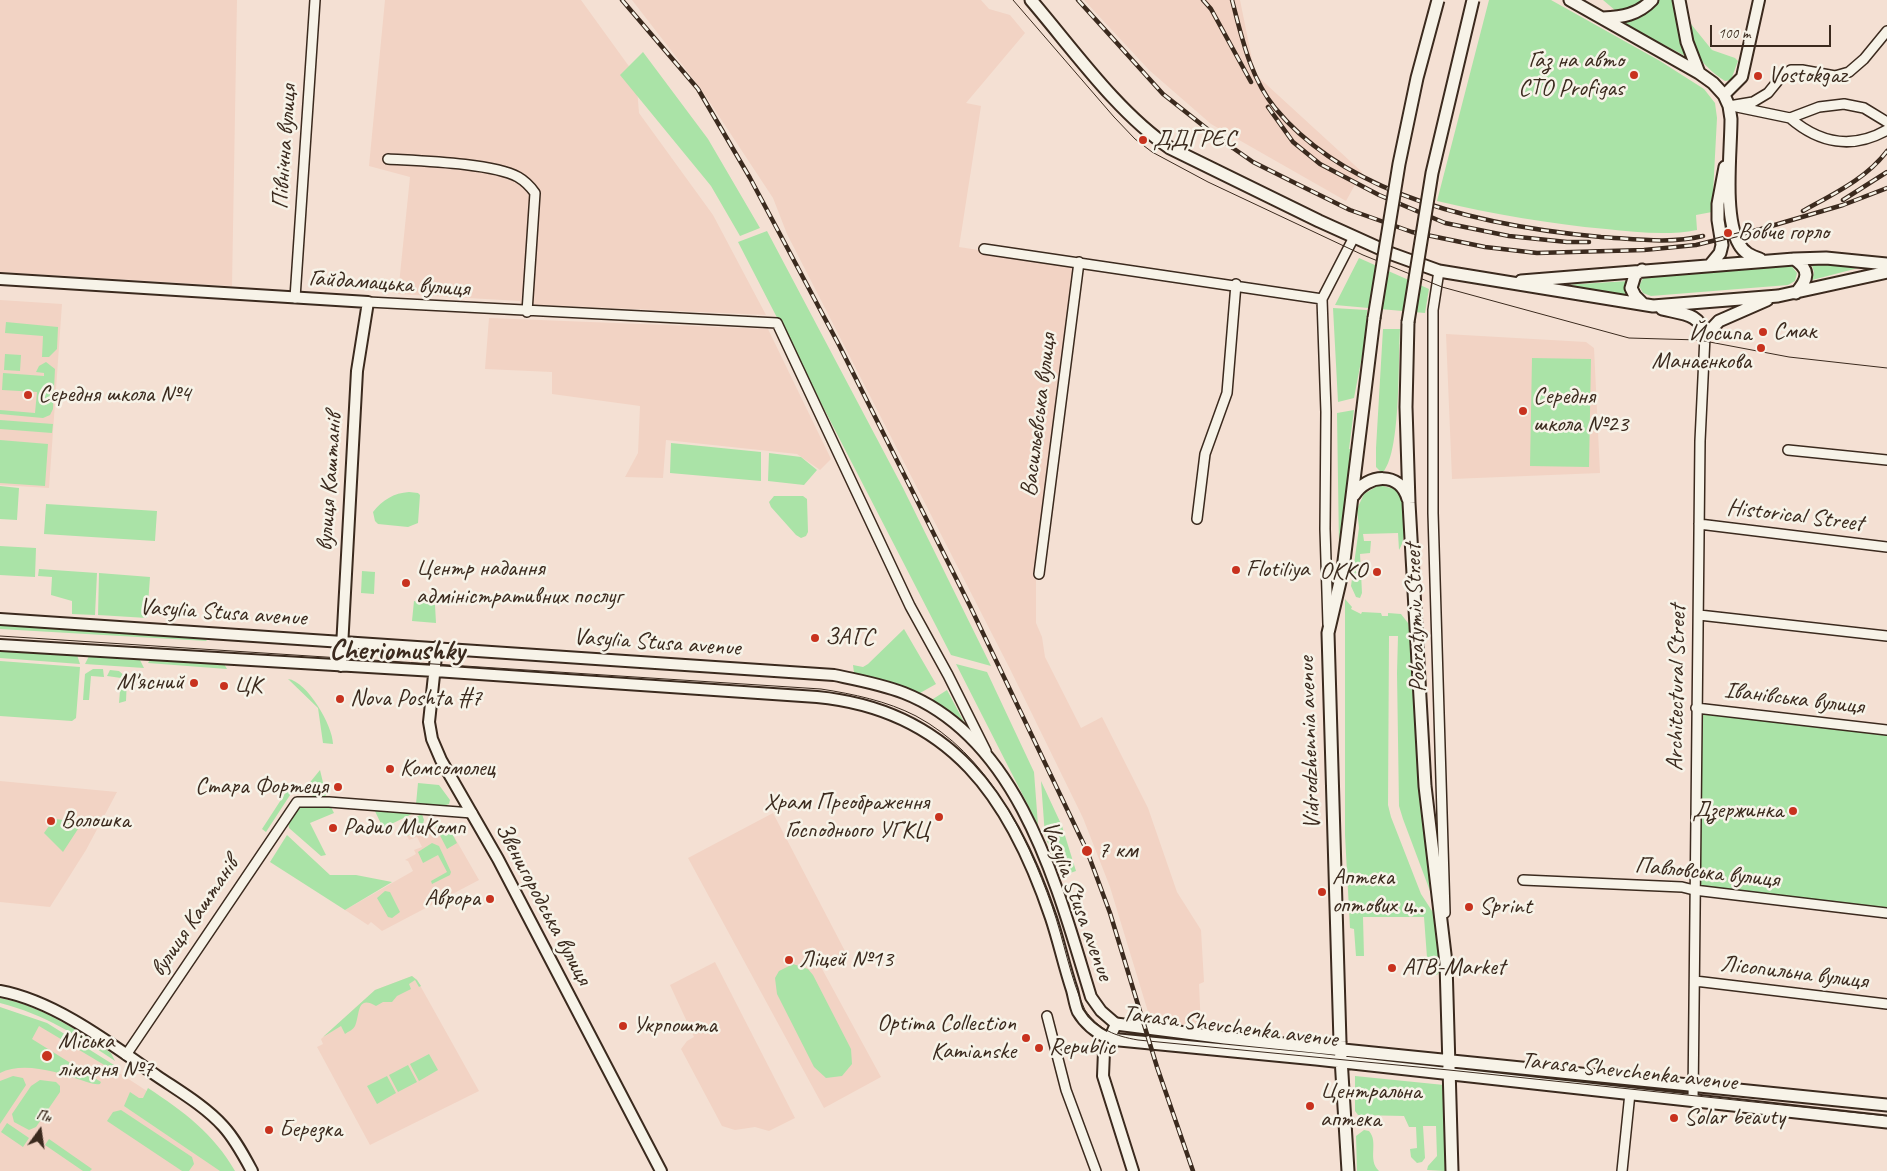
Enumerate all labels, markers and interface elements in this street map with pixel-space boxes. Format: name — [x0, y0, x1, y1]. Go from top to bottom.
scale bar — [1712, 15, 1833, 47]
text: 100 m — [1718, 24, 1750, 43]
place label: Газ на авто СТО Profigas — [1518, 47, 1624, 103]
place label: Vostokgaz — [1768, 62, 1847, 90]
marker: Газ на авто СТО Profigas — [1628, 69, 1640, 81]
marker: Vostokgaz — [1752, 70, 1764, 82]
street label: Північна вулиця — [266, 84, 304, 210]
place label: ДДГРЕС — [1153, 126, 1236, 154]
marker: ДДГРЕС — [1137, 134, 1149, 146]
place label: Вовче горло — [1738, 219, 1829, 247]
marker: Вовче горло — [1722, 227, 1734, 239]
street label: Гайдамацька вулиця — [308, 264, 470, 304]
place label: Смак — [1773, 318, 1816, 346]
place label: Йосипа Манаєнкова — [1652, 320, 1751, 376]
marker: Смак — [1757, 326, 1769, 338]
street label: Васильєвська вулиця — [1015, 332, 1063, 498]
marker: Йосипа Манаєнкова — [1755, 342, 1767, 354]
place label: Середня школа №4 — [38, 381, 190, 409]
place label: Середня школа №23 — [1533, 383, 1628, 439]
marker: Середня школа №4 — [22, 389, 34, 401]
marker: Середня школа №23 — [1517, 405, 1529, 417]
street label: вулиця Каштанів — [311, 412, 349, 552]
street label: Historical Street — [1725, 493, 1865, 539]
street label: Pobratymiv Street — [1399, 543, 1433, 693]
place label: Центр надання адміністративних послуг — [416, 555, 622, 611]
place label: Flotiliya — [1246, 556, 1309, 584]
place label: OKKO — [1320, 558, 1367, 586]
marker: Flotiliya — [1230, 564, 1242, 576]
marker: OKKO — [1371, 566, 1383, 578]
marker: Центр надання адміністративних послуг — [400, 577, 412, 589]
street label: Vasylia Stusa avenue — [138, 593, 308, 633]
street label: Architectural Street — [1661, 605, 1693, 771]
street label: Vasylia Stusa avenue — [572, 623, 742, 663]
place label: ЗАГС — [825, 624, 874, 652]
marker: ЗАГС — [809, 632, 821, 644]
district label: Cheriomushky — [329, 634, 465, 668]
street label: Vidrodzhennia avenue — [1293, 656, 1327, 830]
place label: М'ясний — [116, 669, 184, 697]
place label: ЦК — [234, 672, 261, 700]
street label: Іванівська вулиця — [1723, 676, 1865, 722]
marker: М'ясний — [188, 677, 200, 689]
marker: ЦК — [218, 680, 230, 692]
place label: Nova Poshta #7 — [350, 685, 482, 713]
marker: Nova Poshta #7 — [334, 693, 346, 705]
place label: Комсомолец — [400, 755, 495, 783]
marker: Комсомолец — [384, 763, 396, 775]
place label: Стара Фортеця — [195, 773, 328, 801]
marker: Стара Фортеця — [332, 781, 344, 793]
place label: Храм Преображення Господнього УГКЦ — [764, 789, 929, 845]
place label: Дзержинка — [1692, 797, 1783, 825]
marker: Дзержинка — [1787, 805, 1799, 817]
place label: Волошка — [61, 807, 130, 835]
marker: Храм Преображення Господнього УГКЦ — [933, 811, 945, 823]
place label: Радио МиКомп — [343, 814, 466, 842]
marker: Волошка — [45, 815, 57, 827]
street label: Vasylia Stusa avenue — [1035, 817, 1119, 985]
street label: Звенигородська вулиця — [488, 818, 598, 990]
marker: Радио МиКомп — [327, 822, 339, 834]
place label: 7 км — [1098, 837, 1137, 865]
marker: 7 км — [1080, 844, 1094, 858]
street label: Павловська вулиця — [1633, 851, 1781, 895]
street label: вулиця Каштанів — [144, 852, 246, 982]
place label: Аптека оптових ц‥ — [1332, 864, 1425, 920]
place label: Аврора — [424, 885, 480, 913]
marker: Аптека оптових ц‥ — [1316, 886, 1328, 898]
marker: Аврора — [484, 893, 496, 905]
place label: Sprint — [1479, 893, 1532, 921]
marker: Sprint — [1463, 901, 1475, 913]
place label: Ліцей №13 — [799, 946, 893, 974]
street label: Лісопильна вулиця — [1719, 950, 1869, 996]
marker: Ліцей №13 — [783, 954, 795, 966]
place label: ATB-Market — [1402, 954, 1505, 982]
marker: ATB-Market — [1386, 962, 1398, 974]
street label: Tarasa Shevchenka avenue — [1121, 999, 1339, 1055]
place label: Optima Collection Kamianske — [877, 1010, 1016, 1066]
place label: Укрпошта — [633, 1012, 717, 1040]
marker: Укрпошта — [617, 1020, 629, 1032]
place label: Міська лікарня №7 — [58, 1028, 153, 1084]
marker: Optima Collection Kamianske — [1020, 1032, 1032, 1044]
place label: Republic — [1049, 1034, 1115, 1062]
marker: Republic — [1033, 1042, 1045, 1054]
street label: Tarasa Shevchenka avenue — [1520, 1046, 1738, 1098]
marker: Міська лікарня №7 — [40, 1049, 54, 1063]
place label: Центральна аптека — [1320, 1078, 1421, 1134]
marker: Центральна аптека — [1304, 1100, 1316, 1112]
place label: Solar beauty — [1684, 1104, 1785, 1132]
north arrow — [15, 1106, 65, 1156]
text: Пн — [35, 1106, 53, 1126]
marker: Solar beauty — [1668, 1112, 1680, 1124]
place label: Березка — [279, 1116, 342, 1144]
marker: Березка — [263, 1124, 275, 1136]

